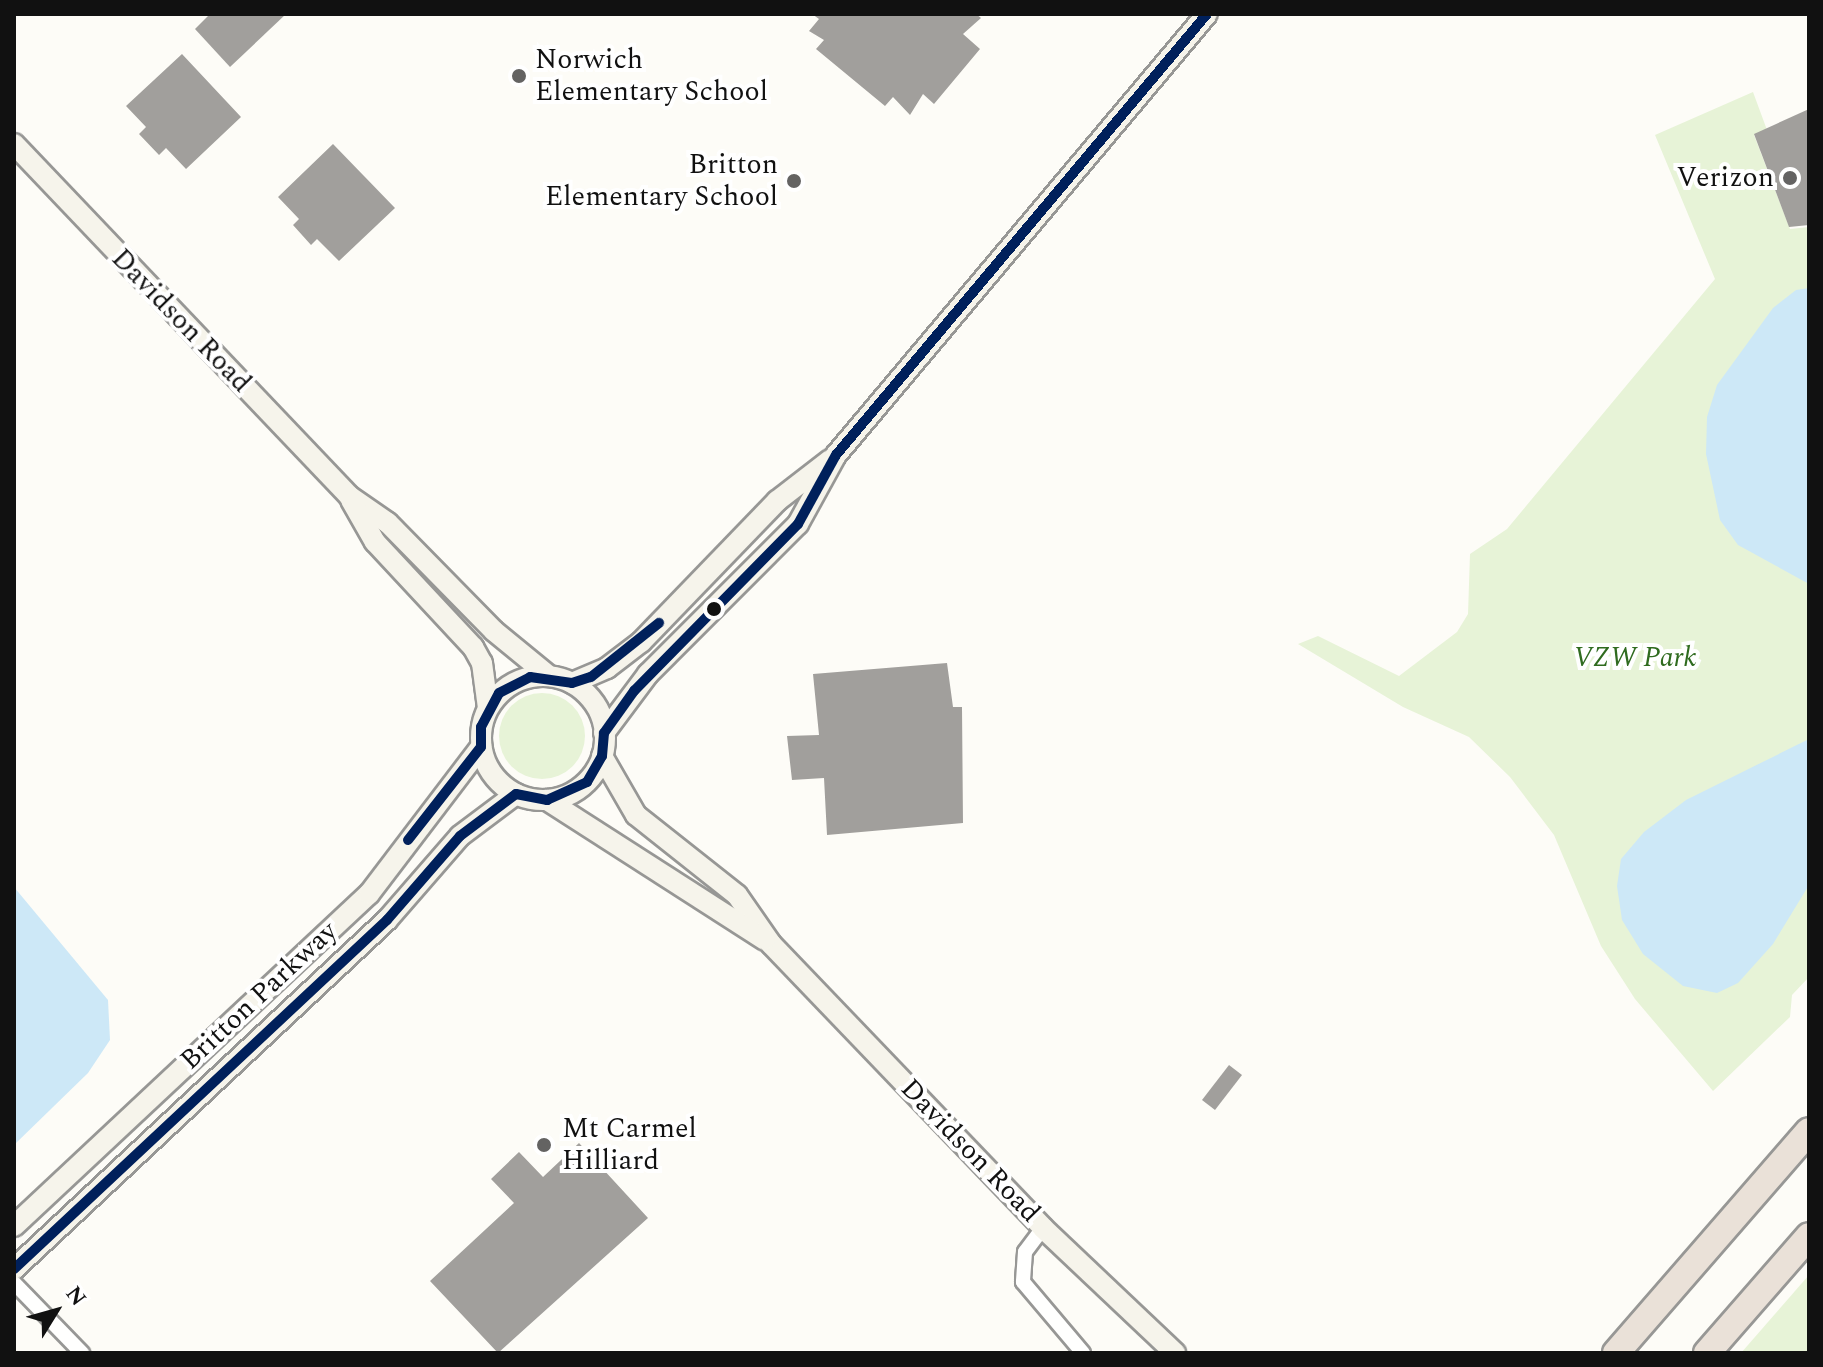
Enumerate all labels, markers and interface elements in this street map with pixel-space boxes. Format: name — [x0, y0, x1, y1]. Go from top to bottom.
place label: Norwich Elementary School — [535, 43, 768, 109]
marker: Norwich Elementary School — [510, 67, 528, 85]
place label: Britton Elementary School — [545, 148, 778, 214]
place label: Verizon — [1677, 161, 1774, 195]
marker: Verizon — [1781, 169, 1799, 187]
marker: Britton Elementary School — [785, 172, 803, 190]
street label: Davidson Road — [104, 242, 258, 400]
unlabelled marker — [706, 601, 722, 617]
park label: VZW Park — [1573, 641, 1697, 675]
street label: Britton Parkway — [174, 915, 344, 1077]
street label: Davidson Road — [893, 1072, 1047, 1230]
place label: Mt Carmel Hilliard — [562, 1112, 697, 1178]
marker: Mt Carmel Hilliard — [533, 1134, 555, 1156]
north arrow — [16, 1271, 96, 1351]
text: N — [57, 1279, 94, 1313]

